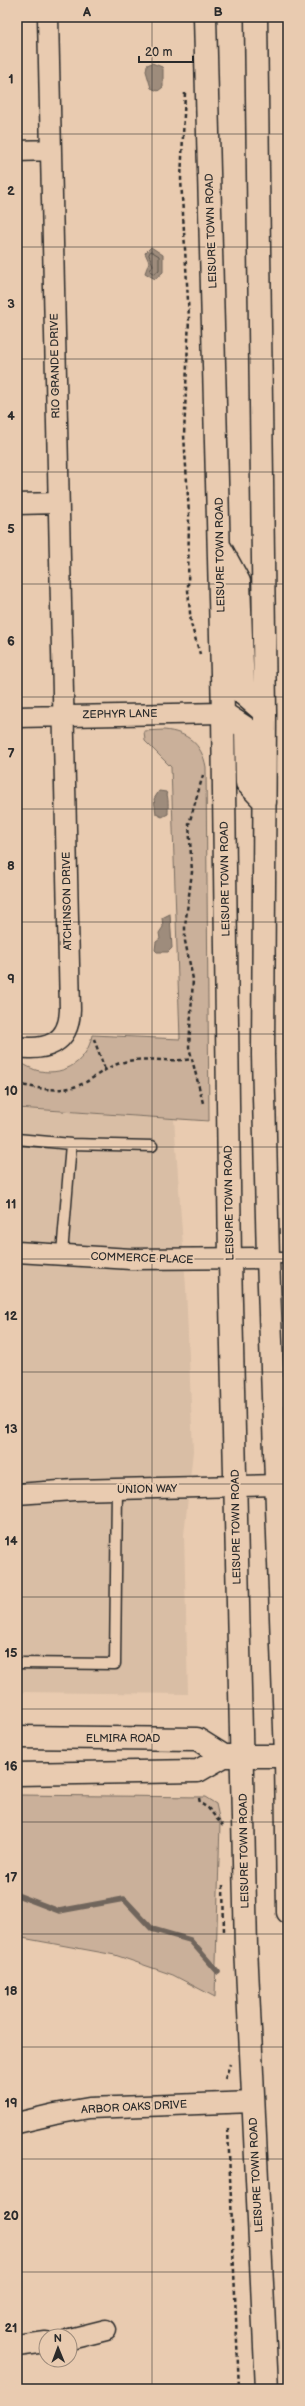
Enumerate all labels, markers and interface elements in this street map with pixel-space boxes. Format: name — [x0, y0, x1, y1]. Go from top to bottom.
text: A — [82, 4, 91, 20]
text: B — [213, 4, 223, 20]
scale bar — [139, 38, 193, 64]
text: 20 m — [145, 45, 172, 60]
text: 1 — [8, 71, 14, 87]
street label: LEISURE TOWN ROAD — [202, 173, 220, 289]
text: 2 — [7, 183, 15, 199]
text: 3 — [7, 296, 15, 312]
street label: RIO GRANDE DRIVE — [48, 313, 62, 419]
text: 4 — [7, 408, 15, 424]
street label: LEISURE TOWN ROAD — [212, 497, 228, 613]
text: 5 — [7, 521, 15, 537]
text: 6 — [7, 633, 15, 649]
street label: ZEPHYR LANE — [82, 707, 157, 721]
text: 7 — [7, 746, 15, 762]
street label: LEISURE TOWN ROAD — [217, 821, 233, 937]
street label: ATCHINSON DRIVE — [60, 852, 74, 950]
text: 8 — [7, 858, 15, 874]
text: 9 — [7, 971, 15, 987]
text: 10 — [4, 1083, 18, 1099]
street label: LEISURE TOWN ROAD — [221, 1145, 237, 1261]
text: 11 — [6, 1196, 16, 1212]
street label: COMMERCE PLACE — [90, 1250, 194, 1266]
text: 12 — [4, 1308, 18, 1324]
text: 13 — [4, 1421, 18, 1437]
street label: LEISURE TOWN ROAD — [228, 1469, 244, 1585]
street label: UNION WAY — [117, 1482, 178, 1496]
text: 14 — [4, 1533, 18, 1549]
text: 15 — [5, 1645, 18, 1661]
street label: ELMIRA ROAD — [86, 1732, 160, 1745]
text: 16 — [4, 1758, 18, 1774]
street label: LEISURE TOWN ROAD — [236, 1793, 252, 1909]
text: 17 — [5, 1870, 17, 1886]
text: 18 — [4, 1983, 18, 1999]
text: 19 — [4, 2095, 18, 2111]
street label: ARBOR OAKS DRIVE — [81, 2098, 187, 2116]
street label: LEISURE TOWN ROAD — [246, 2117, 266, 2233]
text: 20 — [3, 2208, 19, 2224]
text: 21 — [5, 2320, 18, 2336]
north arrow — [38, 2328, 78, 2368]
text: N — [54, 2332, 62, 2345]

